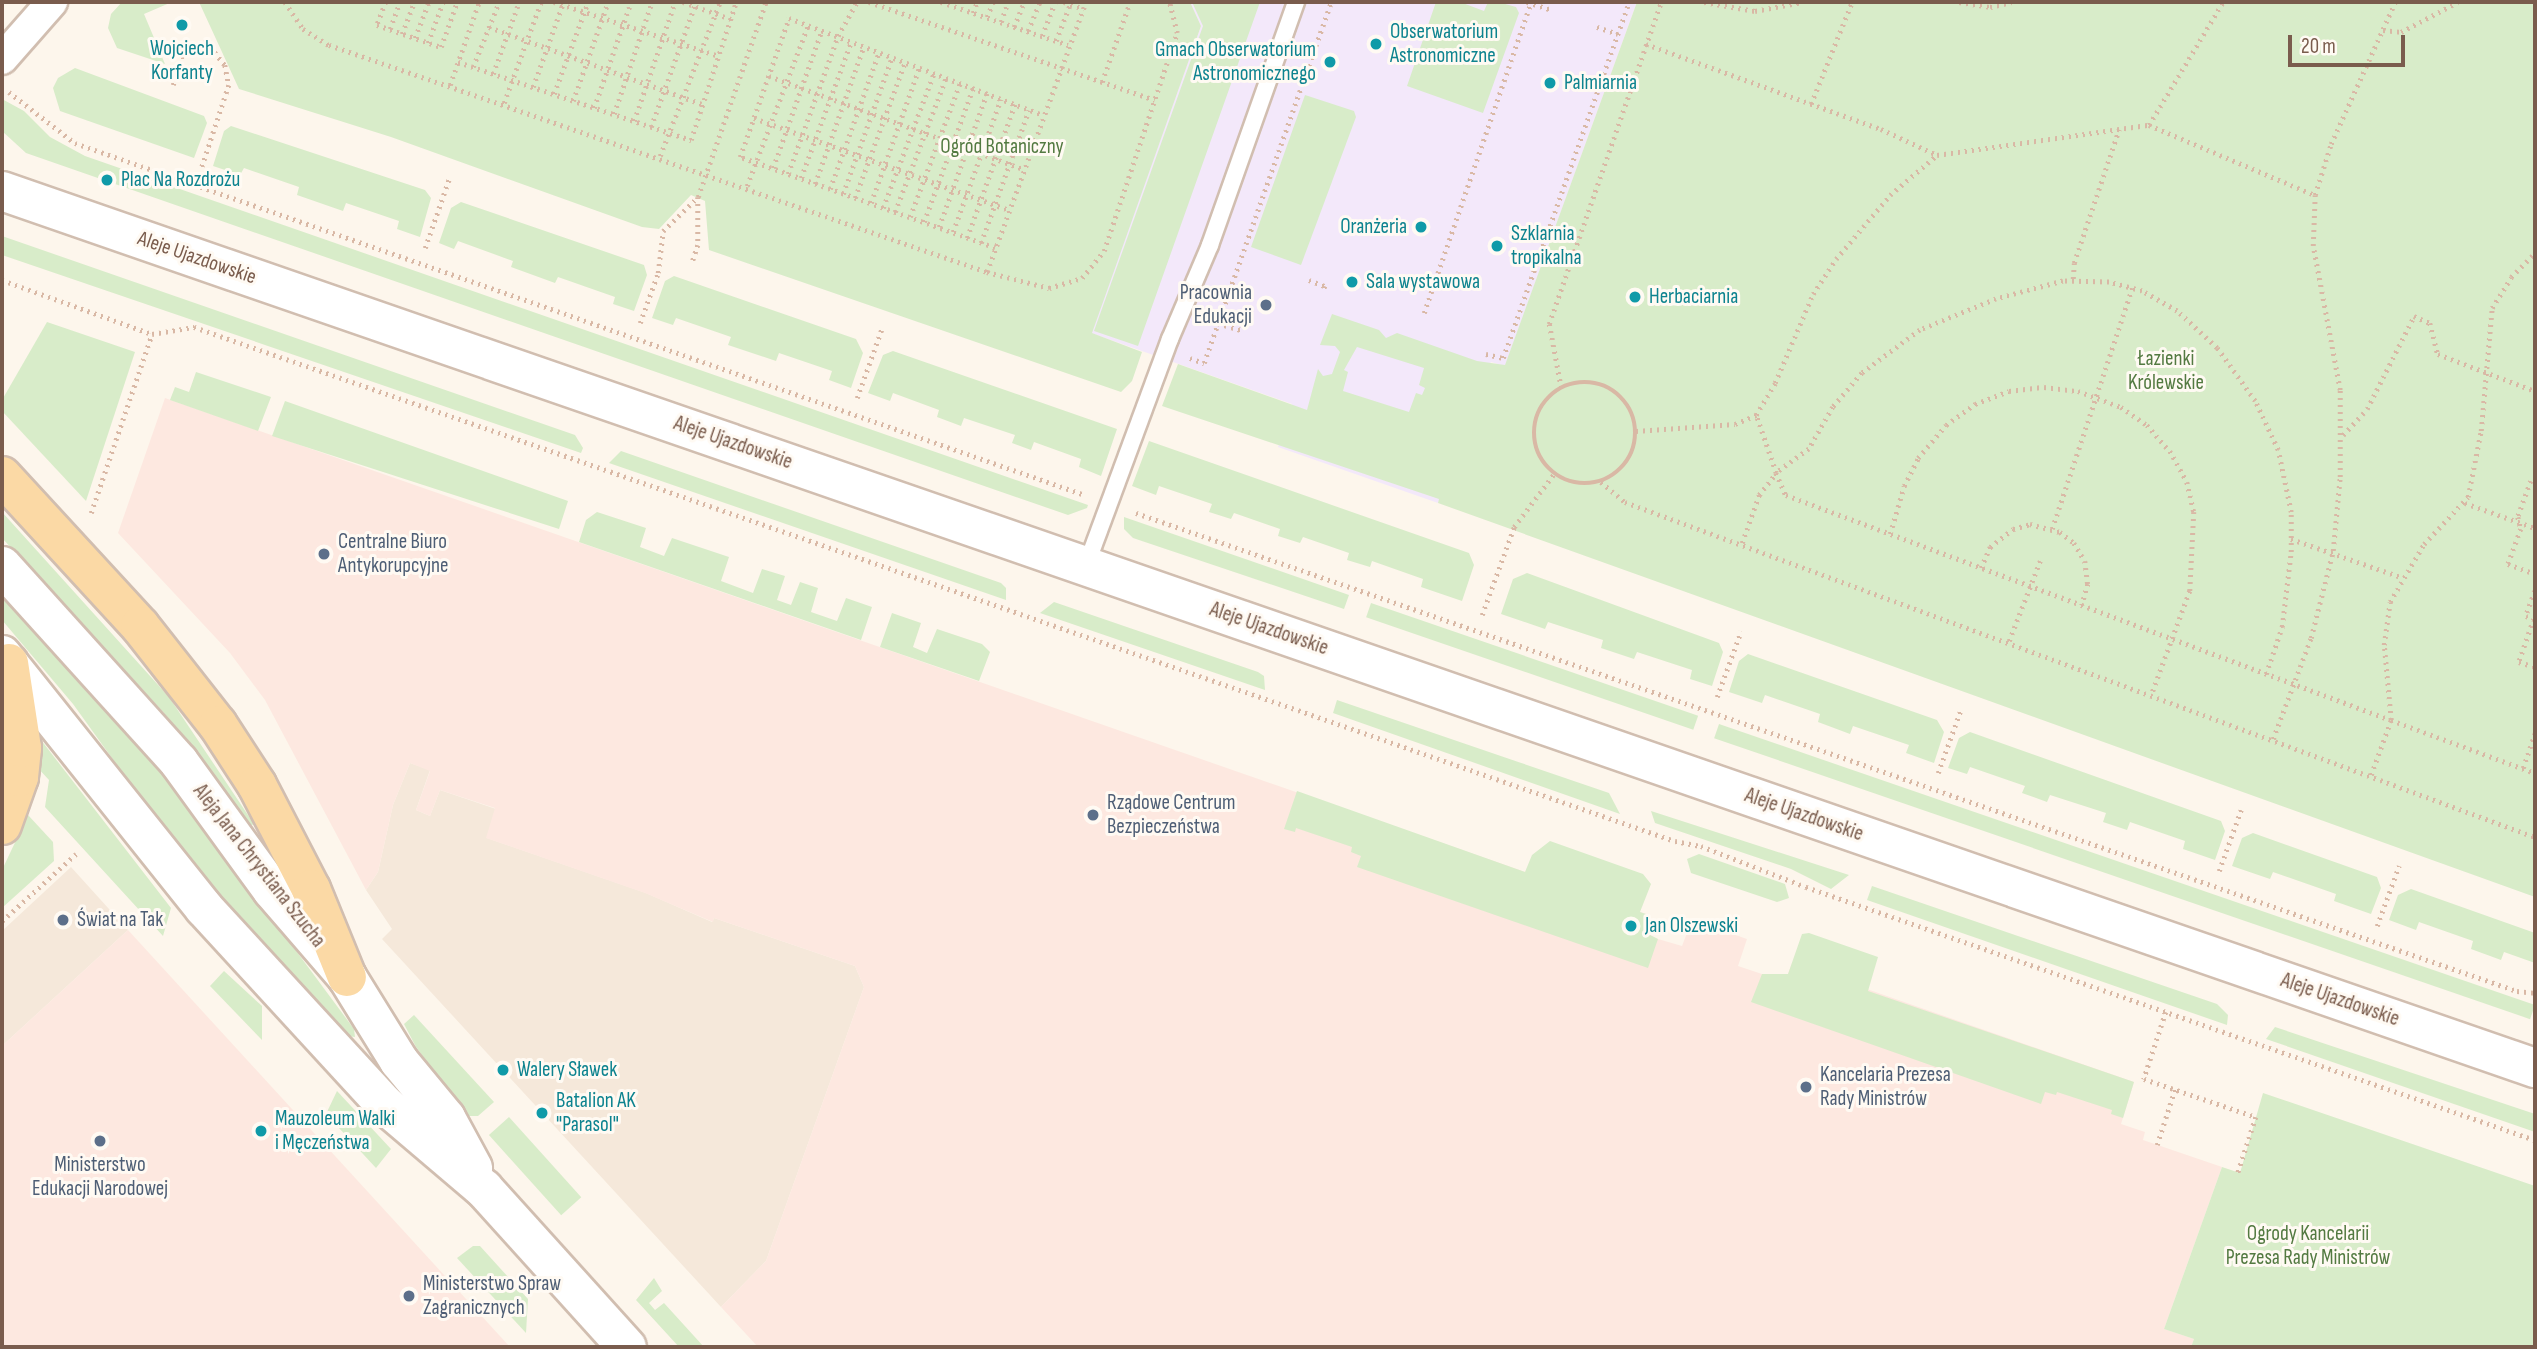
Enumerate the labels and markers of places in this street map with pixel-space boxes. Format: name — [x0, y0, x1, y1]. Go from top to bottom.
marker: Wojciech Korfanty — [174, 17, 190, 33]
place label: Obserwatorium Astronomiczne — [1390, 19, 1498, 69]
place label: Wojciech Korfanty — [150, 36, 214, 86]
marker: Obserwatorium Astronomiczne — [1368, 36, 1384, 52]
place label: Gmach Obserwatorium Astronomicznego — [1155, 37, 1316, 87]
marker: Gmach Obserwatorium Astronomicznego — [1322, 54, 1338, 70]
place label: Palmiarnia — [1564, 70, 1637, 96]
marker: Palmiarnia — [1542, 75, 1558, 91]
place label: Plac Na Rozdrożu — [121, 167, 240, 193]
marker: Plac Na Rozdrożu — [99, 172, 115, 188]
place label: Oranżeria — [1340, 214, 1407, 240]
marker: Oranżeria — [1413, 219, 1429, 235]
place label: Szklarnia tropikalna — [1511, 221, 1581, 271]
marker: Szklarnia tropikalna — [1489, 238, 1505, 254]
place label: Sala wystawowa — [1366, 269, 1480, 295]
marker: Sala wystawowa — [1344, 274, 1360, 290]
place label: Pracownia Edukacji — [1180, 280, 1252, 330]
place label: Herbaciarnia — [1649, 284, 1738, 310]
marker: Herbaciarnia — [1627, 289, 1643, 305]
marker: Pracownia Edukacji — [1258, 297, 1274, 313]
place label: Centralne Biuro Antykorupcyjne — [338, 529, 449, 579]
marker: Centralne Biuro Antykorupcyjne — [316, 546, 332, 562]
place label: Rządowe Centrum Bezpieczeństwa — [1107, 790, 1235, 840]
marker: Rządowe Centrum Bezpieczeństwa — [1085, 807, 1101, 823]
place label: Świat na Tak — [77, 907, 163, 933]
marker: Świat na Tak — [55, 912, 71, 928]
place label: Jan Olszewski — [1645, 913, 1738, 939]
marker: Jan Olszewski — [1623, 918, 1639, 934]
place label: Walery Sławek — [517, 1057, 617, 1083]
marker: Walery Sławek — [495, 1062, 511, 1078]
place label: Kancelaria Prezesa Rady Ministrów — [1820, 1062, 1951, 1112]
marker: Kancelaria Prezesa Rady Ministrów — [1798, 1079, 1814, 1095]
place label: Batalion AK "Parasol" — [556, 1088, 636, 1138]
marker: Batalion AK "Parasol" — [534, 1105, 550, 1121]
place label: Mauzoleum Walki i Męczeństwa — [275, 1106, 395, 1156]
marker: Mauzoleum Walki i Męczeństwa — [253, 1123, 269, 1139]
marker: Ministerstwo Edukacji Narodowej — [92, 1133, 108, 1149]
place label: Ministerstwo Edukacji Narodowej — [32, 1152, 168, 1202]
place label: Ministerstwo Spraw Zagranicznych — [423, 1271, 561, 1321]
marker: Ministerstwo Spraw Zagranicznych — [401, 1288, 417, 1304]

